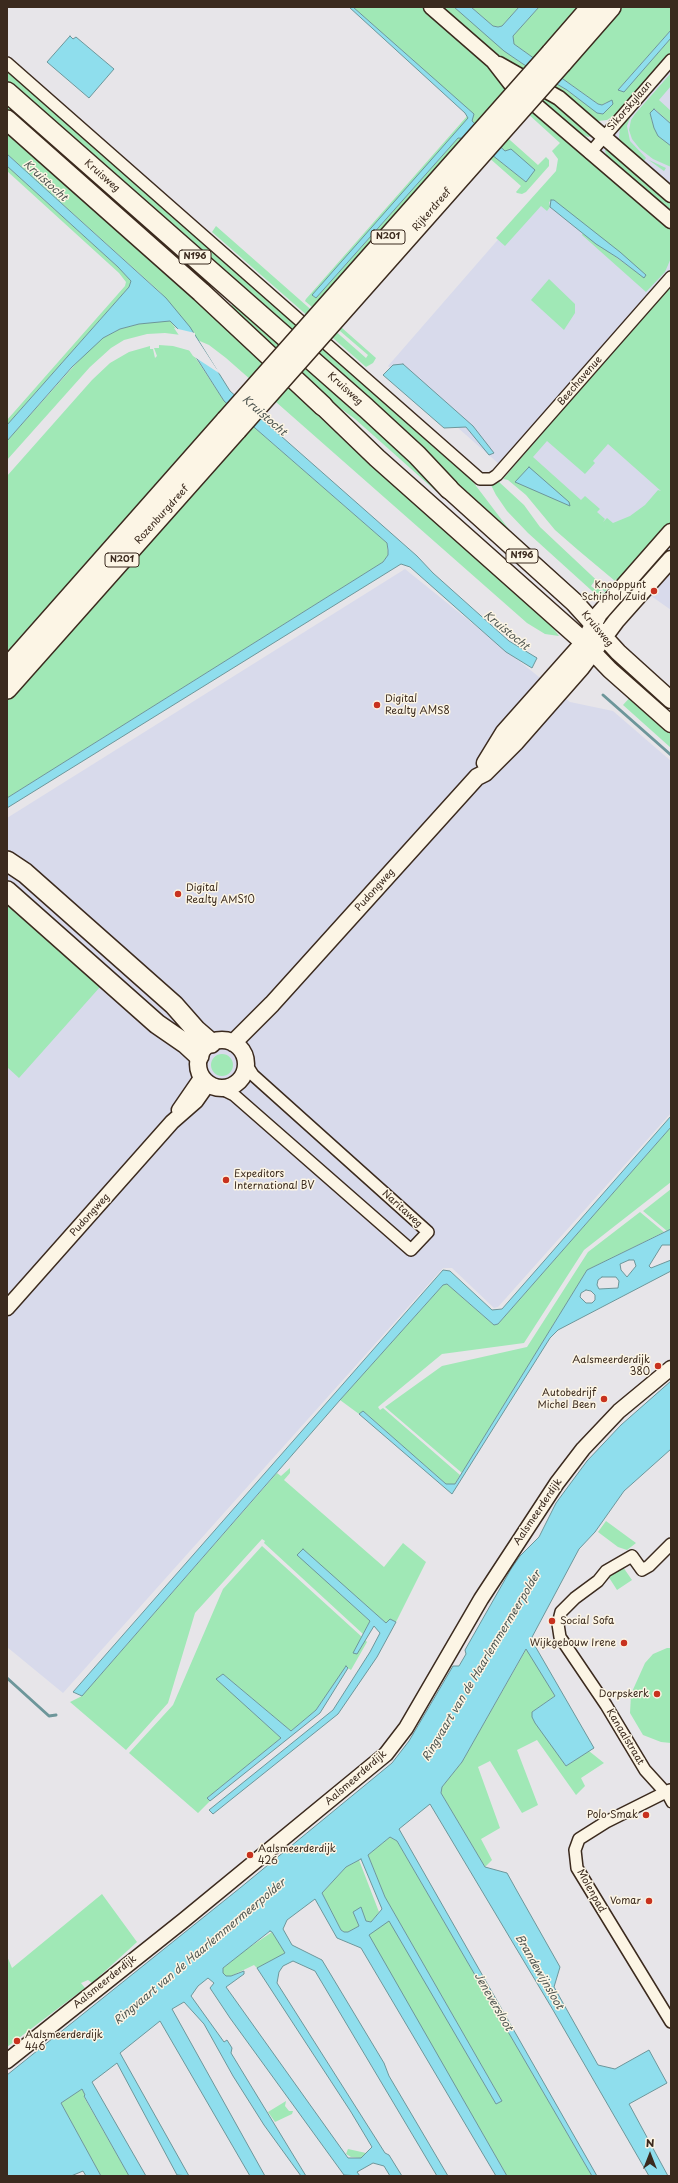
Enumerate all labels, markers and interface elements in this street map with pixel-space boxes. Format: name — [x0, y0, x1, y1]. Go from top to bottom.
street label: Sikorskylaan — [605, 79, 655, 133]
street label: Kruisweg — [82, 157, 122, 195]
water label: Kruistocht — [20, 158, 70, 204]
street label: Rijkerdreef — [410, 186, 454, 234]
road number: N201 — [371, 230, 405, 244]
road number: N196 — [179, 250, 211, 264]
street label: Beechavenue — [555, 354, 605, 408]
street label: Kruisweg — [325, 370, 365, 408]
water label: Kruistocht — [239, 393, 289, 439]
street label: Rozenburgdreef — [133, 483, 191, 547]
road number: N196 — [506, 549, 538, 563]
road number: N201 — [105, 553, 139, 567]
place label: Knooppunt Schiphol Zuid — [582, 579, 646, 602]
marker: Knooppunt Schiphol Zuid — [649, 586, 659, 596]
water label: Kruistocht — [481, 609, 531, 653]
street label: Kruisweg — [578, 609, 616, 649]
place label: Digital Realty AMS8 — [385, 693, 450, 716]
marker: Digital Realty AMS8 — [372, 700, 382, 710]
street label: Pudongweg — [353, 866, 397, 914]
place label: Digital Realty AMS10 — [186, 882, 255, 906]
marker: Digital Realty AMS10 — [173, 889, 183, 899]
place label: Expeditors International BV — [234, 1168, 314, 1192]
marker: Expeditors International BV — [221, 1175, 231, 1185]
street label: Naritaweg — [379, 1188, 425, 1230]
street label: Pudongweg — [68, 1191, 112, 1239]
place label: Aalsmeerderdijk 380 — [572, 1354, 650, 1378]
marker: Aalsmeerderdijk 380 — [653, 1361, 663, 1371]
place label: Autobedrijf Michel Been — [537, 1387, 596, 1410]
marker: Autobedrijf Michel Been — [599, 1394, 609, 1404]
street label: Aalsmeerderdijk — [511, 1476, 565, 1548]
water label: Ringvaart van de Haarlemmermeerpolder — [420, 1568, 544, 1764]
place label: Social Sofa — [560, 1615, 614, 1627]
marker: Social Sofa — [547, 1616, 557, 1626]
place label: Wijkgebouw Irene — [530, 1637, 616, 1649]
marker: Wijkgebouw Irene — [619, 1638, 629, 1648]
place label: Dorpskerk — [599, 1688, 649, 1700]
marker: Dorpskerk — [652, 1689, 662, 1699]
street label: Kanaalstraat — [604, 1707, 646, 1767]
street label: Aalsmeerderdijk — [323, 1748, 389, 1808]
place label: Polo Smak — [587, 1809, 638, 1821]
marker: Polo Smak — [641, 1810, 651, 1820]
place label: Aalsmeerderdijk 426 — [258, 1843, 336, 1866]
marker: Aalsmeerderdijk 426 — [245, 1850, 255, 1860]
street label: Molenpad — [574, 1867, 608, 1915]
water label: Ringvaart van de Haarlemmermeerpolder — [112, 1876, 288, 2028]
place label: Vomar — [610, 1895, 641, 1907]
marker: Vomar — [644, 1896, 654, 1906]
water label: Brandewijnsloot — [512, 1932, 566, 2012]
street label: Aalsmeerderdijk — [71, 1953, 139, 2011]
water label: Jeneversloot — [471, 1971, 515, 2033]
place label: Aalsmeerderdijk 446 — [25, 2029, 103, 2052]
marker: Aalsmeerderdijk 446 — [12, 2036, 22, 2046]
text: N — [646, 2134, 654, 2151]
north arrow — [630, 2135, 670, 2175]

